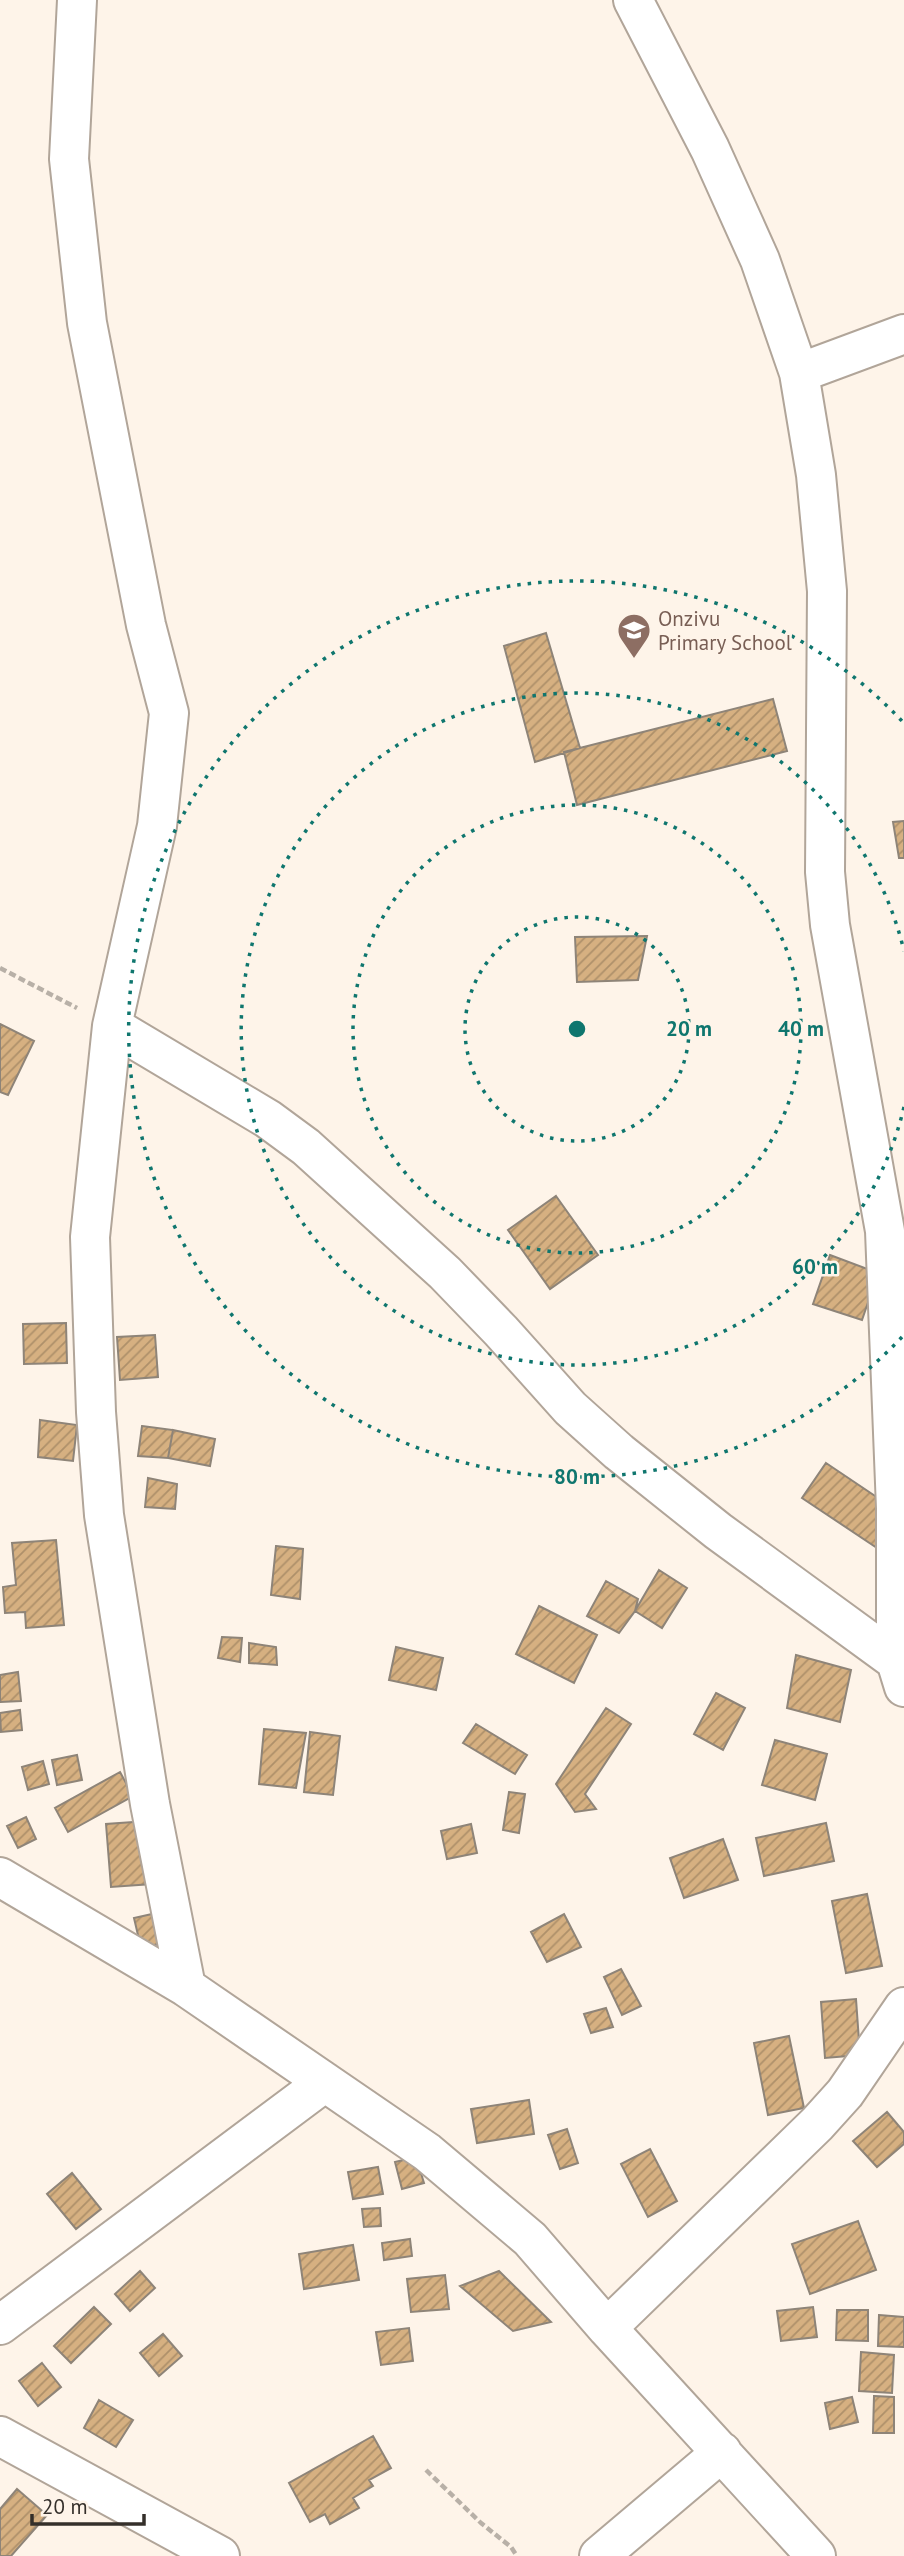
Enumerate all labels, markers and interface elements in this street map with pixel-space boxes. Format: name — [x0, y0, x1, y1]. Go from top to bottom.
place label: Onzivu Primary School — [658, 605, 792, 656]
school or university icon: Onzivu Primary School — [615, 611, 653, 660]
text: 20 m — [666, 1015, 712, 1042]
text: 40 m — [778, 1015, 824, 1042]
centre of rings — [565, 1017, 589, 1041]
text: 60 m — [792, 1253, 838, 1280]
text: 80 m — [554, 1463, 600, 1490]
scale bar — [32, 2482, 144, 2526]
text: 20 m — [42, 2493, 88, 2520]

